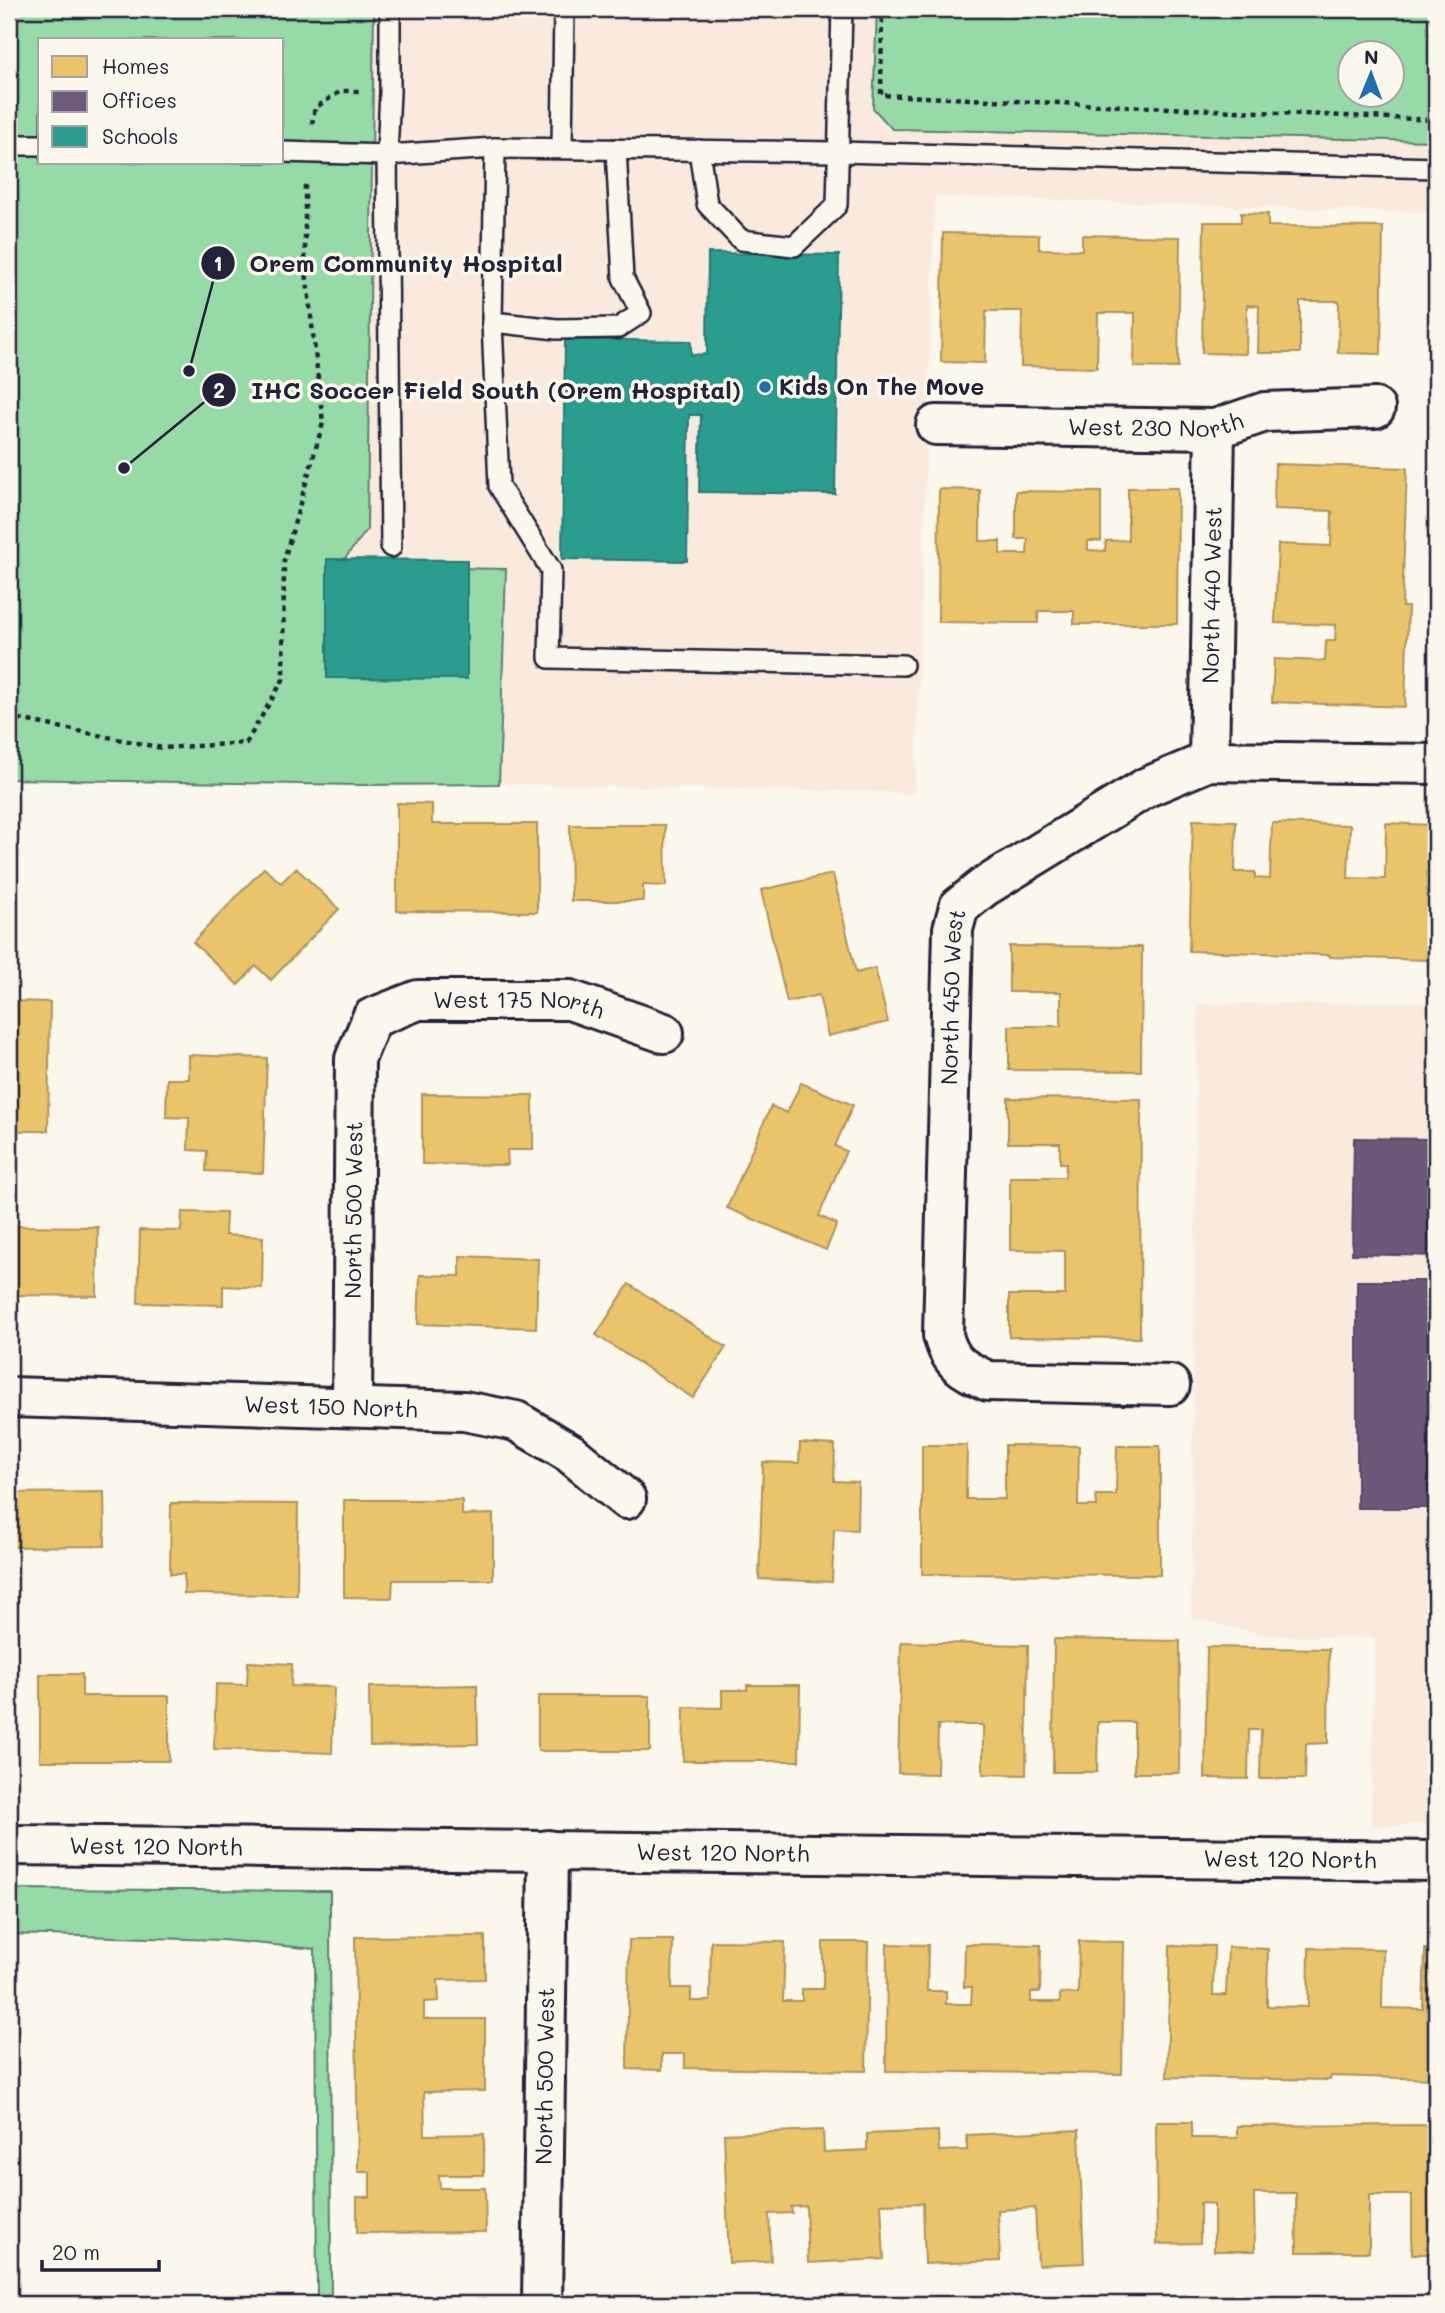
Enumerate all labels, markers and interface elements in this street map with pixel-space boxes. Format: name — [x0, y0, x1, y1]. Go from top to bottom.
legend — [38, 38, 284, 164]
north arrow — [1336, 38, 1406, 108]
text: N — [1364, 44, 1379, 69]
text: Homes — [102, 52, 169, 79]
text: Offices — [102, 86, 177, 113]
text: Schools — [102, 122, 178, 149]
callout: Orem Community Hospital — [200, 241, 577, 286]
text: Orem Community Hospital — [249, 247, 563, 278]
text: 1 — [213, 249, 223, 276]
callout: IHC Soccer Field South (Orem Hospital) — [202, 368, 755, 413]
place label: Kids On The Move — [779, 371, 984, 401]
text: IHC Soccer Field South (Orem Hospital) — [251, 374, 741, 405]
text: 2 — [213, 376, 225, 403]
marker: Kids On The Move — [757, 379, 773, 395]
street label: West 230 North — [1068, 404, 1247, 444]
street label: North 440 West — [1194, 506, 1228, 684]
street label: North 450 West — [933, 905, 972, 1086]
street label: West 175 North — [433, 984, 609, 1025]
street label: North 500 West — [337, 1121, 368, 1299]
street label: West 150 North — [244, 1388, 418, 1424]
street label: West 120 North — [69, 1830, 243, 1862]
street label: West 120 North — [636, 1836, 810, 1868]
street label: West 120 North — [1203, 1842, 1377, 1874]
street label: North 500 West — [528, 1987, 560, 2165]
scale bar — [42, 2229, 159, 2273]
text: 20 m — [52, 2238, 100, 2265]

